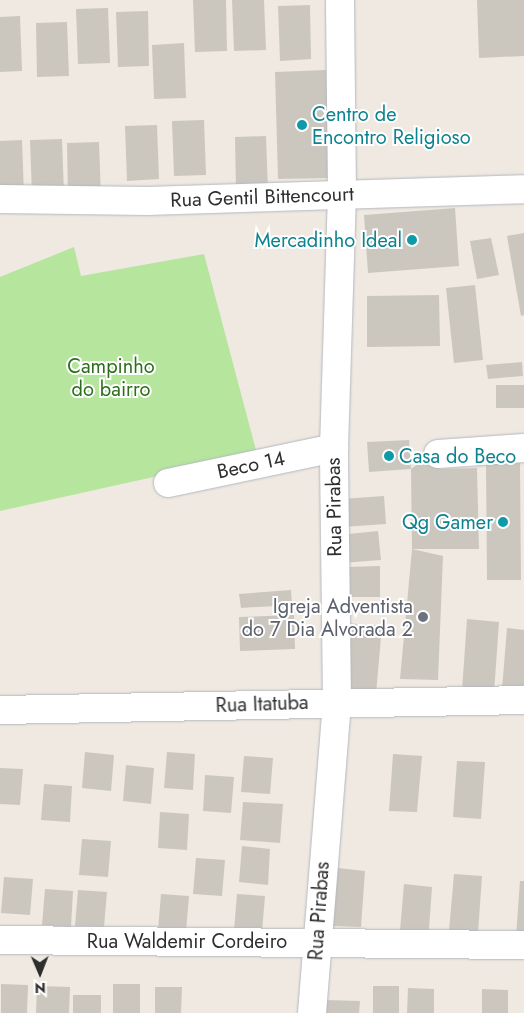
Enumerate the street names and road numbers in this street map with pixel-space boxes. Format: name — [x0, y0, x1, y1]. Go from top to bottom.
street label: Rua Gentil Bittencourt — [170, 182, 354, 212]
street label: Beco 14 — [215, 446, 287, 484]
street label: Rua Pirabas — [321, 457, 347, 557]
street label: Rua Itatuba — [215, 690, 309, 718]
street label: Rua Pirabas — [304, 861, 334, 961]
street label: Rua Waldemir Cordeiro — [87, 929, 287, 953]

